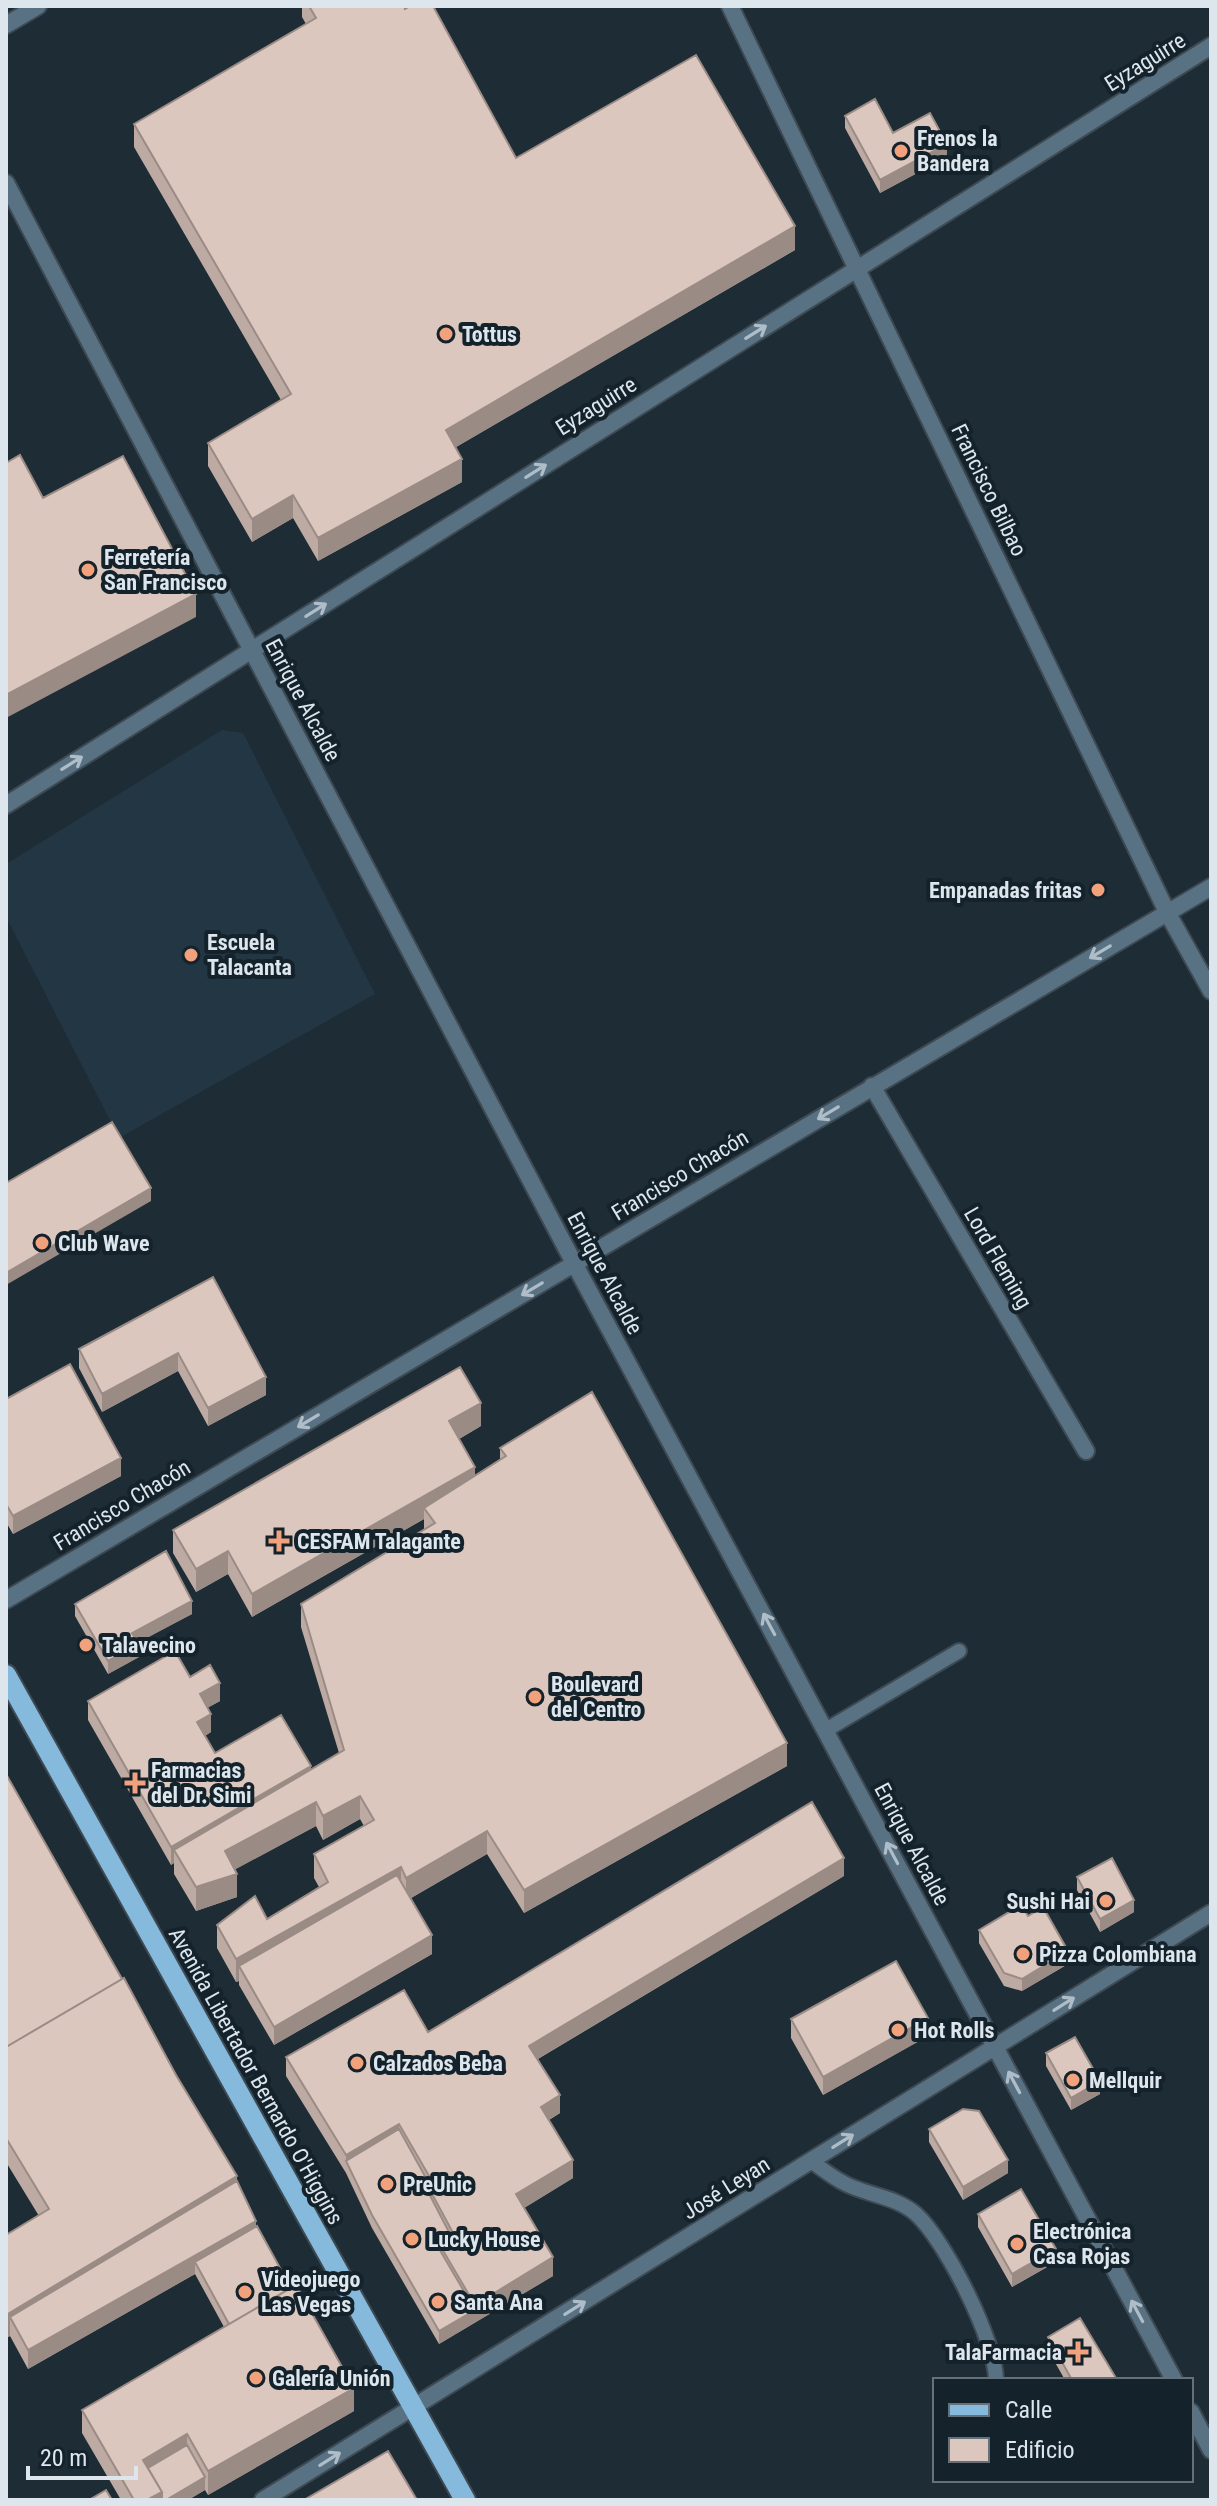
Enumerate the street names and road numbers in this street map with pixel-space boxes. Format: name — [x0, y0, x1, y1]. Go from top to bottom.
street label: Eyzaguirre — [1100, 28, 1190, 96]
street label: Eyzaguirre — [551, 372, 641, 440]
street label: Francisco Bilbao — [946, 420, 1032, 560]
street label: Enrique Alcalde — [260, 635, 346, 765]
street label: Francisco Chacón — [607, 1124, 753, 1226]
street label: Lord Fleming — [959, 1203, 1037, 1313]
street label: Enrique Alcalde — [562, 1208, 648, 1338]
street label: Francisco Chacón — [49, 1454, 195, 1556]
street label: Enrique Alcalde — [869, 1779, 955, 1909]
street label: Avenida Libertador Bernardo O'Higgins — [164, 1923, 348, 2229]
street label: José Leyan — [678, 2151, 774, 2225]

